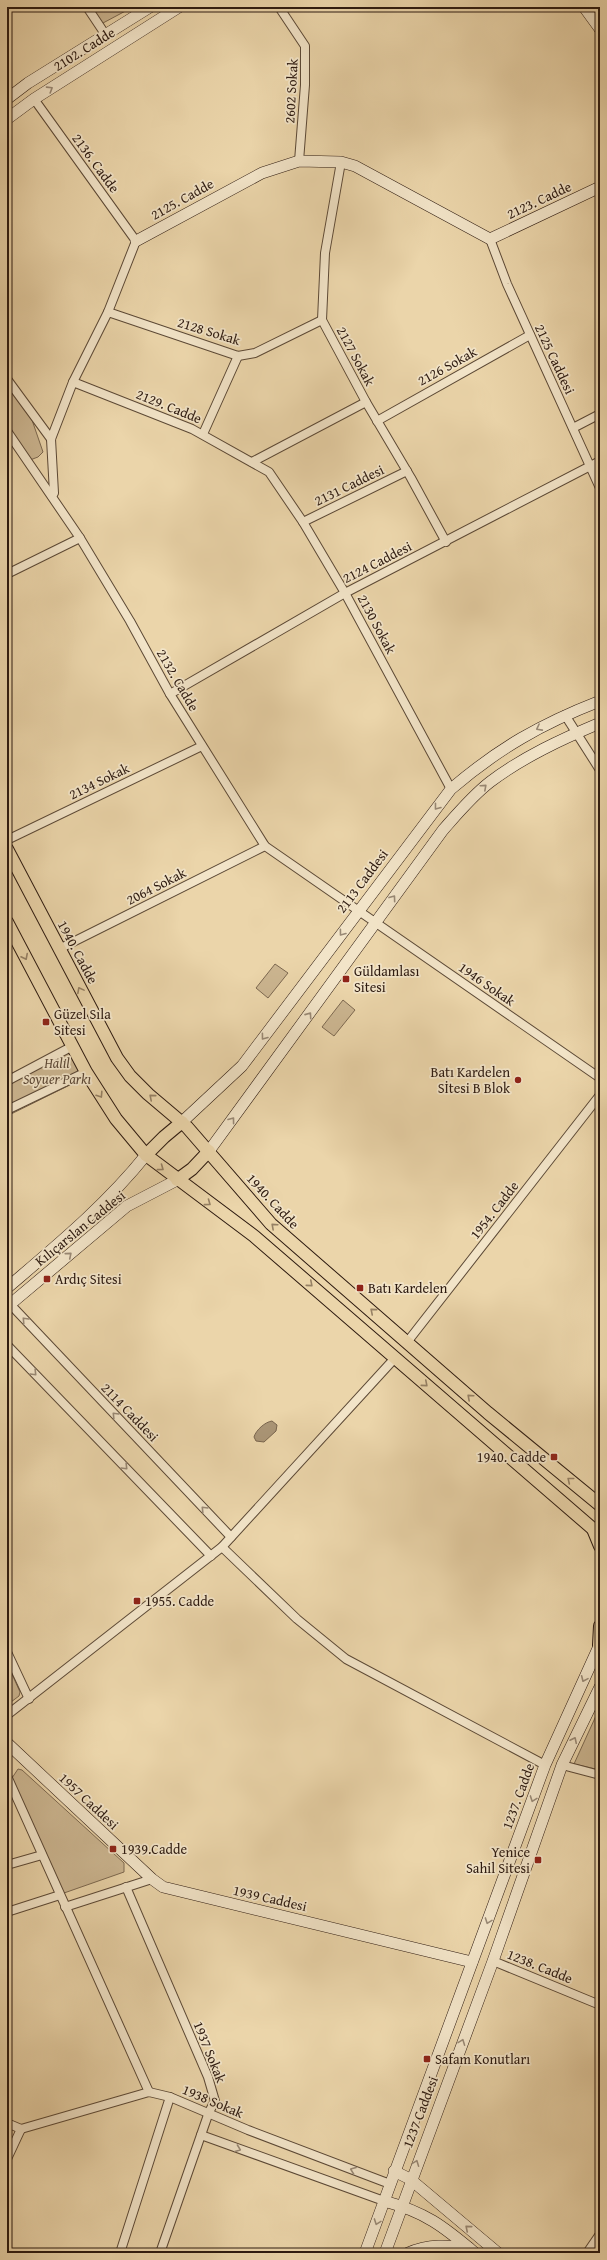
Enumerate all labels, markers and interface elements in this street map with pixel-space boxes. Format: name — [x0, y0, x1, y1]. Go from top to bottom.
street label: 2102. Cadde — [49, 22, 119, 76]
street label: 2602 Sokak — [279, 57, 303, 124]
one-way arrow — [46, 86, 53, 93]
street label: 2136. Cadde — [68, 129, 125, 197]
street label: 2125. Cadde — [147, 173, 217, 225]
street label: 2123. Cadde — [503, 176, 575, 224]
street label: 2128 Sokak — [175, 312, 244, 350]
street label: 2125 Caddesi — [530, 321, 580, 397]
street label: 2127 Sokak — [332, 323, 380, 390]
street label: 2126 Sokak — [414, 341, 481, 390]
street label: 2129. Cadde — [133, 384, 205, 428]
street label: 2131 Caddesi — [311, 459, 387, 510]
street label: 2124 Caddesi — [339, 536, 415, 588]
street label: 2130 Sokak — [353, 591, 401, 658]
street label: 2132. Cadde — [152, 645, 204, 715]
one-way arrow — [536, 724, 543, 731]
street label: 2134 Sokak — [65, 757, 133, 804]
one-way arrow — [479, 785, 487, 792]
one-way arrow — [435, 803, 442, 810]
street label: 2113 Caddesi — [331, 845, 393, 917]
street label: 2064 Sokak — [123, 862, 190, 910]
one-way arrow — [388, 896, 395, 903]
street label: 1940. Cadde — [53, 917, 103, 988]
one-way arrow — [340, 929, 347, 936]
one-way arrow — [20, 952, 27, 960]
street label: 1946 Sokak — [455, 957, 520, 1011]
place label: Güldamlası Sitesi — [354, 961, 419, 997]
marker: Güldamlası Sitesi — [341, 974, 351, 984]
one-way arrow — [78, 987, 85, 994]
place label: Güzel Sıla Sitesi — [54, 1004, 111, 1040]
one-way arrow — [304, 1013, 311, 1020]
marker: Güzel Sıla Sitesi — [41, 1017, 51, 1027]
one-way arrow — [262, 1033, 269, 1040]
park label: Halil Soyuer Parkı — [23, 1053, 91, 1089]
place label: Batı Kardelen Sİtesi B Blok — [431, 1062, 511, 1098]
marker: Batı Kardelen Sİtesi B Blok — [513, 1075, 523, 1085]
one-way arrow — [95, 1091, 103, 1098]
one-way arrow — [149, 1094, 157, 1102]
one-way arrow — [227, 1117, 235, 1124]
one-way arrow — [157, 1163, 164, 1170]
street label: 1940. Cadde — [242, 1169, 304, 1233]
street label: 1954. Cadde — [465, 1176, 523, 1243]
street label: Kılıçarslan Caddesi — [31, 1185, 129, 1271]
one-way arrow — [204, 1198, 211, 1205]
one-way arrow — [271, 1224, 279, 1231]
one-way arrow — [64, 1252, 72, 1259]
place label: Ardıç Sitesi — [55, 1269, 122, 1289]
marker: Ardıç Sitesi — [42, 1274, 52, 1284]
place label: Batı Kardelen — [368, 1278, 448, 1298]
one-way arrow — [305, 1280, 312, 1287]
marker: Batı Kardelen — [355, 1283, 365, 1293]
one-way arrow — [370, 1308, 377, 1315]
one-way arrow — [23, 1317, 30, 1325]
one-way arrow — [29, 1368, 37, 1376]
street label: 2114 Caddesi — [97, 1378, 163, 1446]
one-way arrow — [420, 1379, 428, 1386]
one-way arrow — [468, 1394, 475, 1401]
one-way arrow — [113, 1412, 120, 1419]
place label: 1940. Cadde — [477, 1447, 546, 1467]
marker: 1940. Cadde — [549, 1452, 559, 1462]
one-way arrow — [120, 1462, 128, 1470]
one-way arrow — [567, 1478, 574, 1485]
one-way arrow — [201, 1506, 209, 1514]
place label: 1955. Cadde — [145, 1591, 215, 1611]
marker: 1955. Cadde — [132, 1596, 142, 1606]
one-way arrow — [581, 1675, 589, 1682]
one-way arrow — [569, 1737, 577, 1745]
street label: 1237. Cadde — [497, 1760, 539, 1832]
street label: 1957 Caddesi — [55, 1768, 123, 1834]
one-way arrow — [529, 1795, 537, 1802]
place label: 1939.Cadde — [121, 1839, 188, 1859]
place label: Yenice Sahil Sitesi — [466, 1842, 530, 1878]
marker: 1939.Cadde — [108, 1844, 118, 1854]
marker: Yenice Sahil Sitesi — [533, 1855, 543, 1865]
street label: 1939 Caddesi — [231, 1880, 309, 1916]
one-way arrow — [484, 1917, 492, 1924]
street label: 1238. Cadde — [504, 1944, 576, 1988]
street label: 1937 Sokak — [189, 2018, 232, 2087]
one-way arrow — [458, 2038, 466, 2045]
place label: Safam Konutları — [435, 2049, 530, 2069]
marker: Safam Konutları — [422, 2054, 432, 2064]
street label: 1237 Caddesi — [397, 2073, 443, 2151]
street label: 1938 Sokak — [179, 2079, 248, 2123]
one-way arrow — [234, 2144, 241, 2152]
one-way arrow — [412, 2160, 420, 2167]
one-way arrow — [350, 2166, 357, 2174]
one-way arrow — [373, 2218, 381, 2225]
one-way arrow — [465, 2225, 473, 2232]

